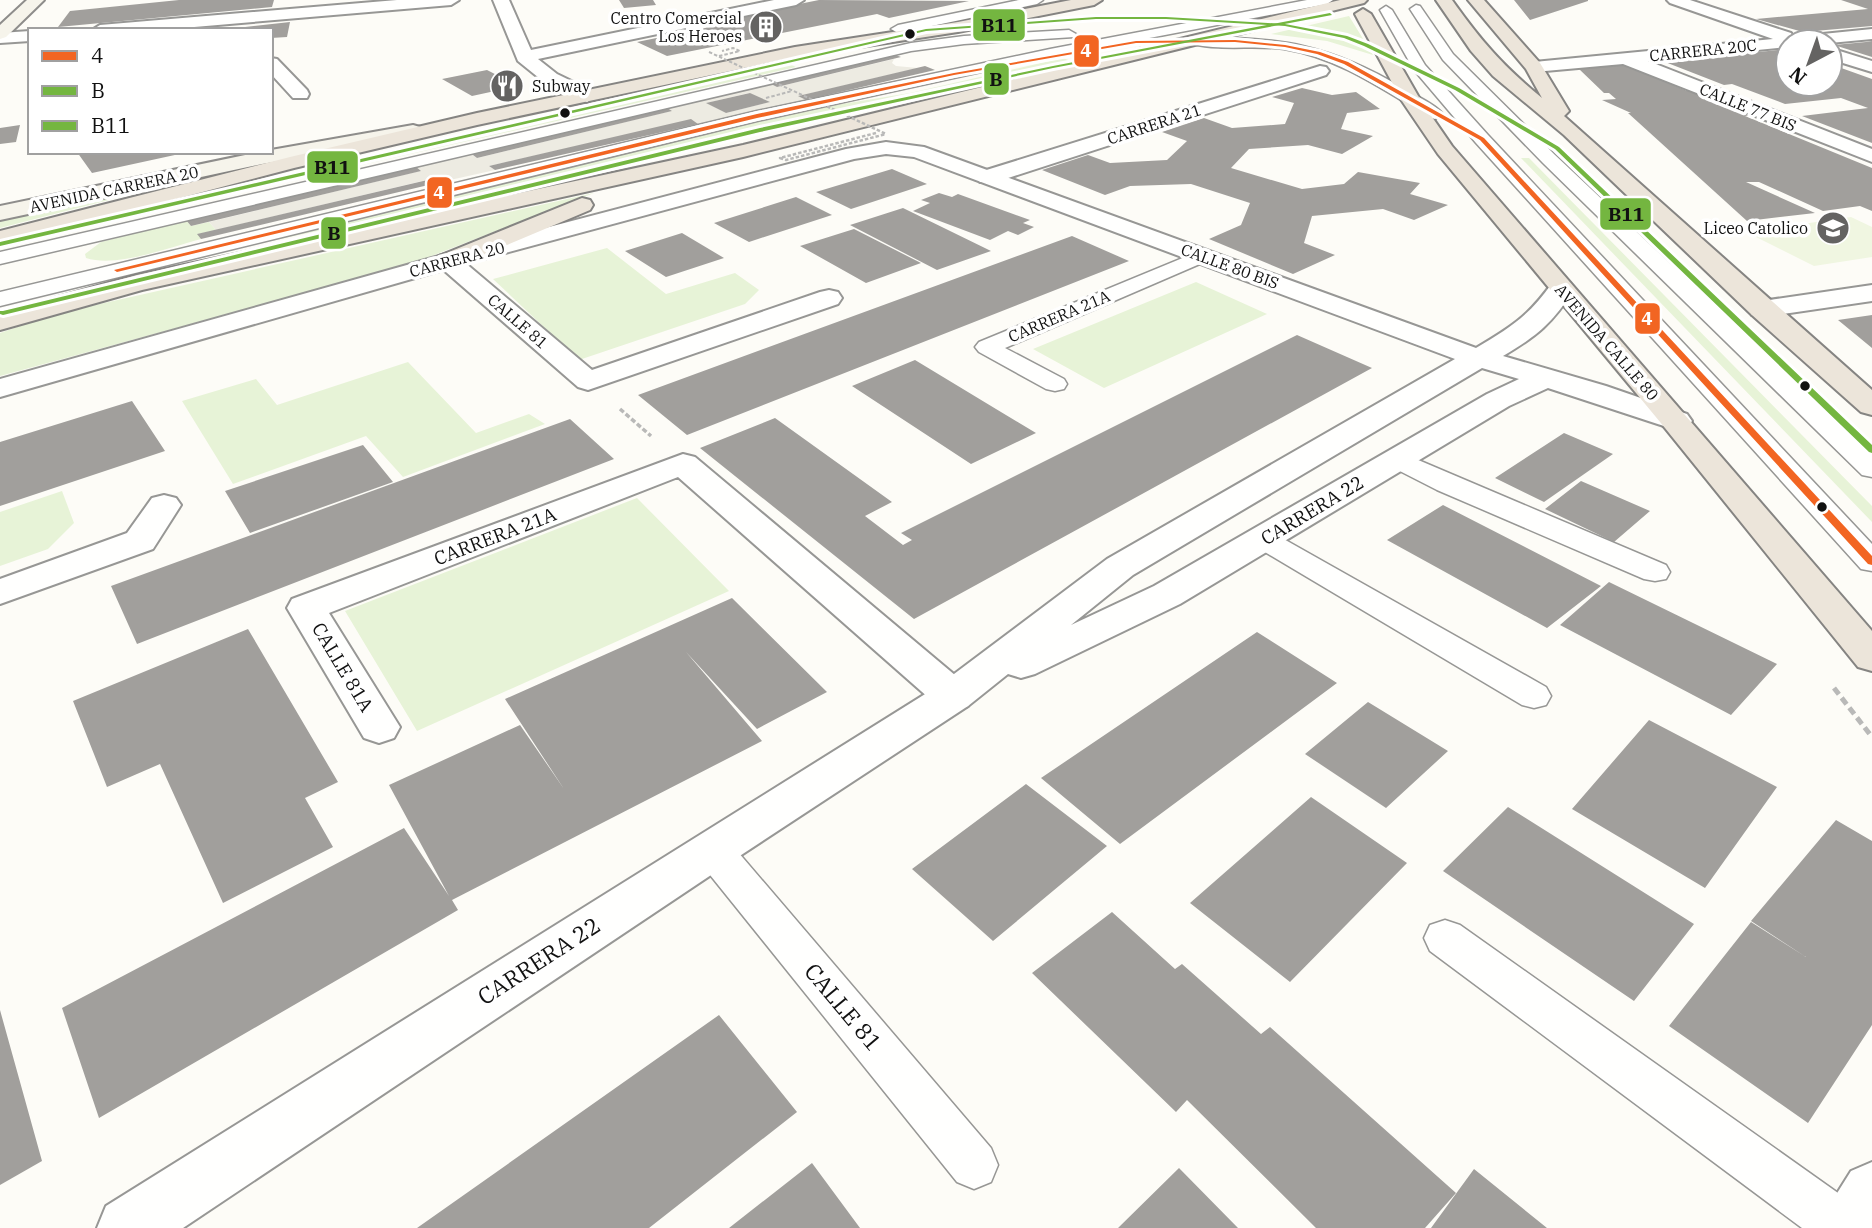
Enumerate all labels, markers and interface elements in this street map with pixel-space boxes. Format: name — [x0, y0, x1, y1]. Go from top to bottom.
place label: Centro Comercial Los Heroes — [611, 8, 742, 46]
building icon: Centro Comercial Los Heroes — [747, 8, 785, 46]
line badge: B11 — [972, 8, 1026, 42]
text: B11 — [981, 13, 1017, 37]
unlabelled marker — [903, 27, 917, 41]
legend — [28, 28, 273, 154]
north arrow — [1774, 28, 1844, 98]
line badge: 4 — [1073, 34, 1100, 68]
street label: CARRERA 20C — [1648, 34, 1758, 66]
text: 4 — [1080, 38, 1092, 62]
text: 4 — [91, 41, 104, 69]
line badge: B — [983, 62, 1010, 96]
text: N — [1784, 62, 1811, 90]
restaurant icon: Subway — [488, 67, 526, 105]
text: B — [989, 67, 1003, 91]
text: B — [91, 76, 105, 104]
place label: Subway — [532, 76, 591, 96]
street label: CALLE 77 BIS — [1697, 78, 1799, 136]
street label: CARRERA 21 — [1104, 99, 1204, 149]
unlabelled marker — [558, 106, 572, 120]
text: B11 — [91, 111, 130, 139]
line badge: B11 — [306, 150, 359, 184]
text: B11 — [314, 155, 350, 179]
street label: AVENIDA CARRERA 20 — [28, 161, 200, 217]
line badge: 4 — [426, 176, 453, 209]
text: 4 — [433, 180, 445, 204]
line badge: B11 — [1599, 197, 1652, 231]
text: B11 — [1608, 202, 1644, 226]
school or university icon: Liceo Catolico — [1814, 209, 1852, 247]
line badge: B — [320, 216, 347, 250]
place label: Liceo Catolico — [1704, 218, 1808, 238]
text: B — [327, 221, 341, 245]
street label: CARRERA 20 — [407, 237, 507, 281]
street label: CALLE 80 BIS — [1178, 239, 1282, 293]
street label: AVENIDA CALLE 80 — [1551, 280, 1663, 404]
street label: CARRERA 21A — [1005, 286, 1113, 346]
street label: CALLE 81 — [484, 289, 552, 353]
line badge: 4 — [1634, 302, 1661, 335]
text: 4 — [1641, 306, 1653, 330]
unlabelled marker — [1798, 379, 1812, 393]
street label: CARRERA 22 — [1256, 470, 1368, 550]
unlabelled marker — [1815, 500, 1829, 514]
street label: CARRERA 21A — [430, 502, 560, 570]
street label: CALLE 81A — [307, 618, 379, 716]
street label: CARRERA 22 — [471, 909, 606, 1011]
street label: CALLE 81 — [798, 956, 889, 1056]

